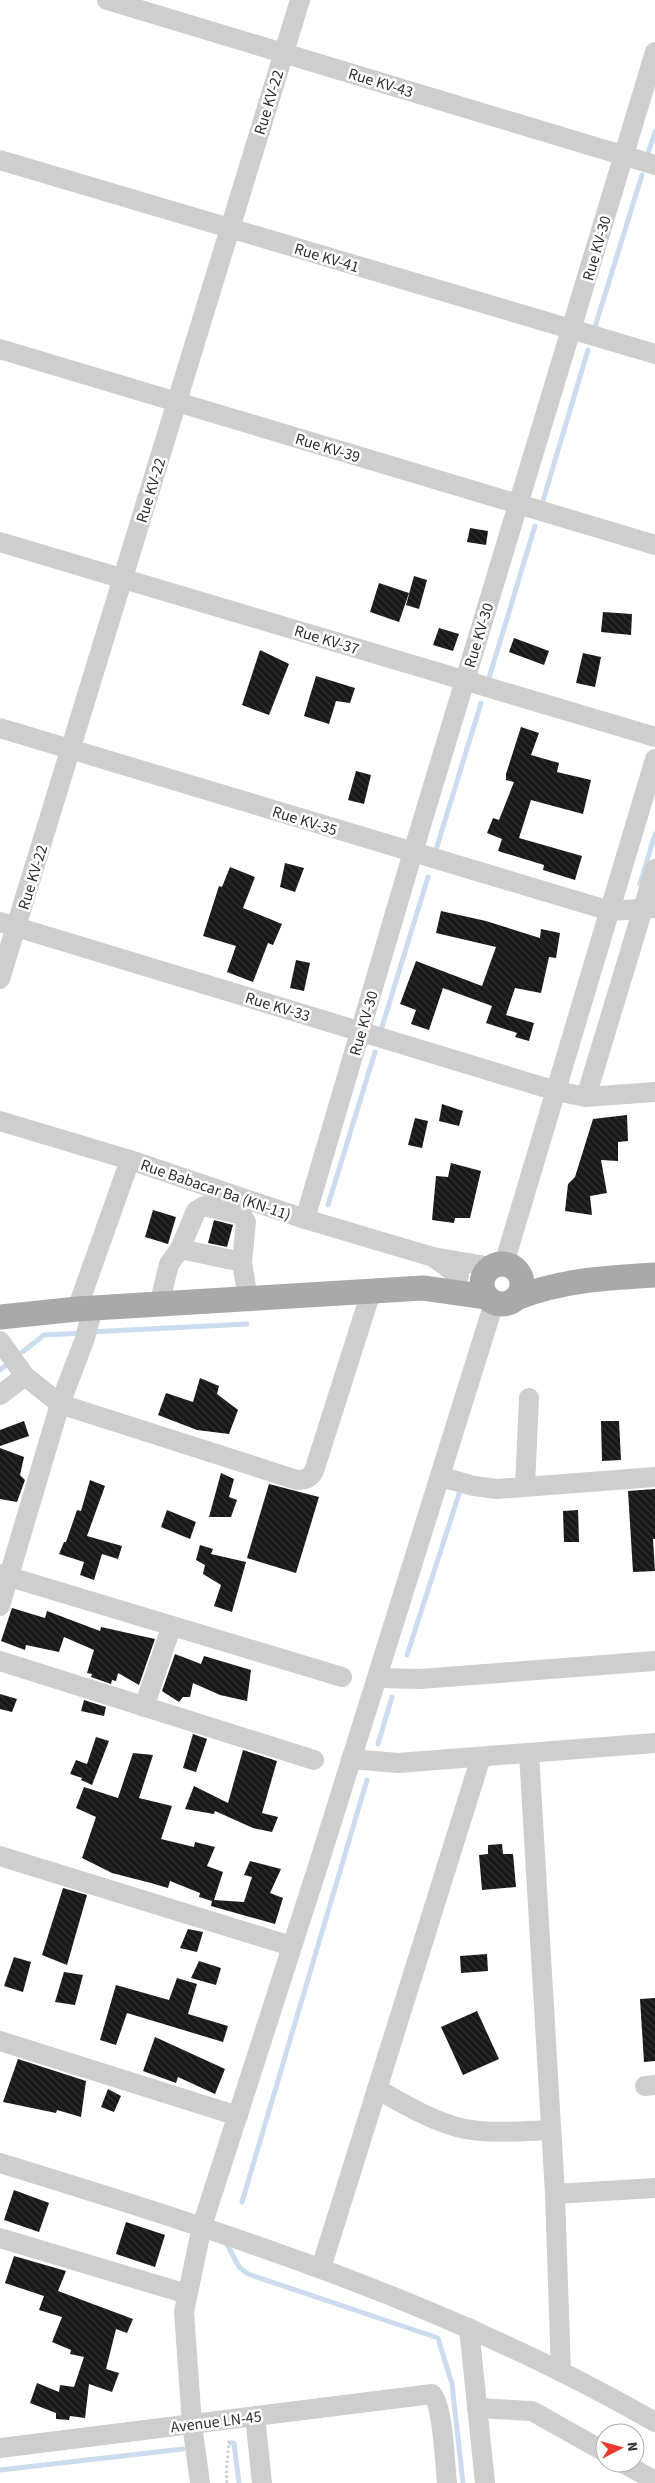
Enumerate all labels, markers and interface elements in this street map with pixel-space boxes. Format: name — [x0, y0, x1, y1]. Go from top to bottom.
street label: Rue KV-43 — [346, 63, 416, 103]
street label: Rue KV-22 — [249, 67, 289, 137]
street label: Rue KV-30 — [577, 213, 617, 283]
street label: Rue KV-41 — [292, 238, 362, 278]
street label: Rue KV-39 — [293, 428, 363, 468]
street label: Rue KV-22 — [131, 455, 171, 525]
street label: Rue KV-30 — [459, 600, 499, 670]
street label: Rue KV-37 — [292, 620, 362, 660]
street label: Rue KV-35 — [270, 801, 340, 841]
street label: Rue KV-22 — [13, 842, 53, 912]
street label: Rue KV-33 — [243, 987, 313, 1027]
street label: Rue KV-30 — [344, 988, 384, 1058]
street label: Rue Babacar Ba (KN-11) — [137, 1154, 294, 1226]
street label: Avenue LN-45 — [169, 2405, 263, 2438]
north arrow — [595, 2423, 645, 2473]
text: N — [622, 2441, 642, 2452]

